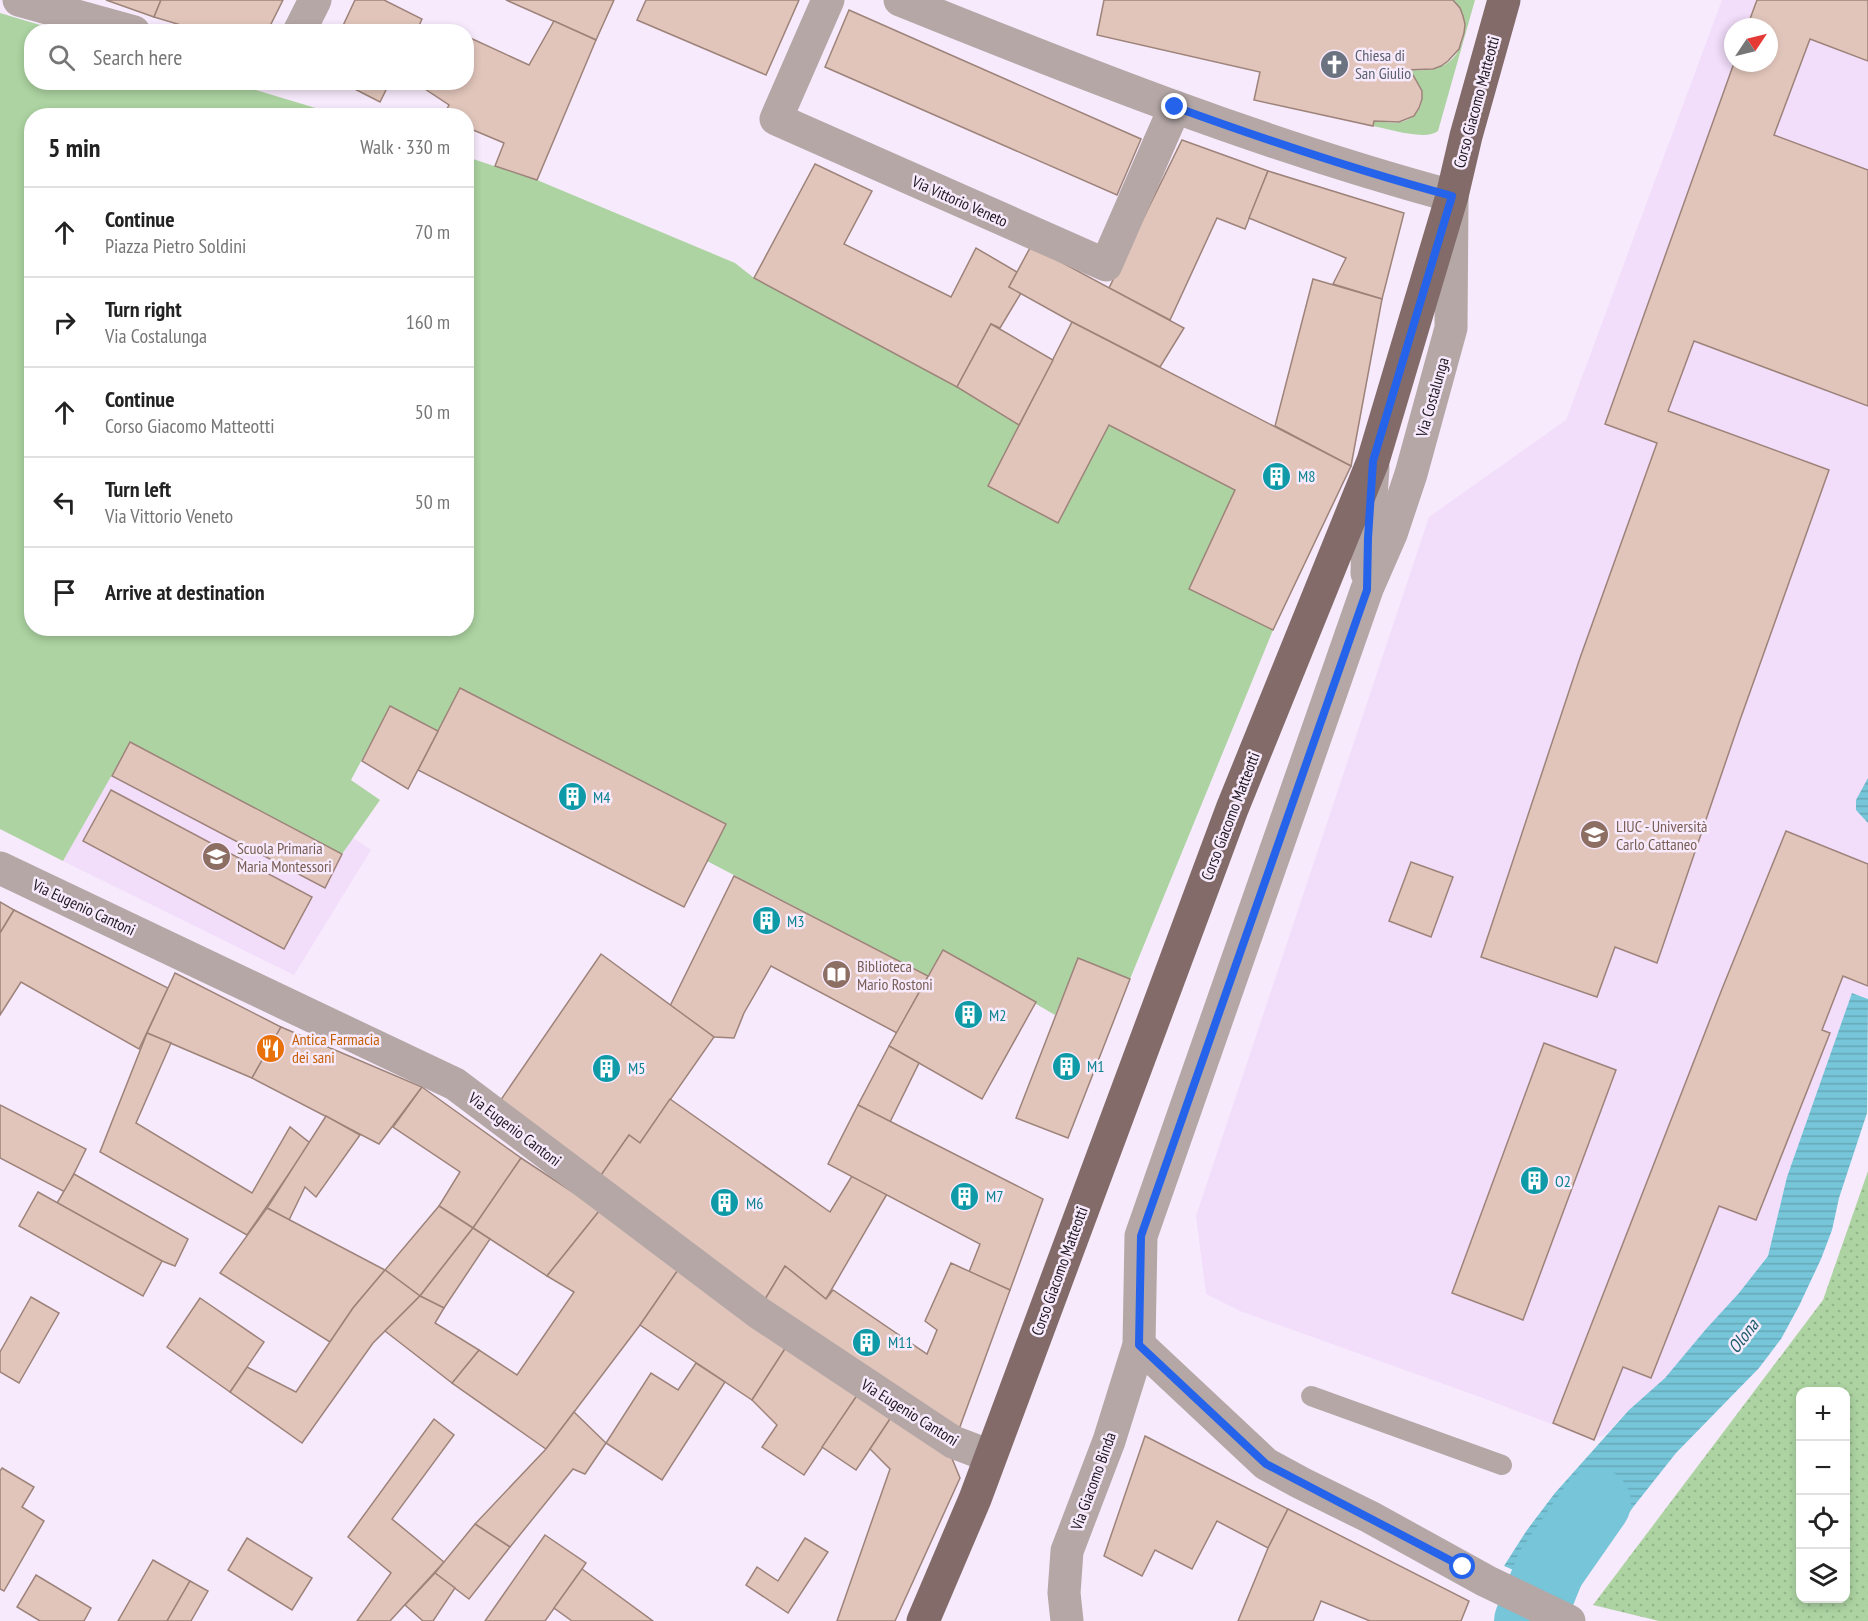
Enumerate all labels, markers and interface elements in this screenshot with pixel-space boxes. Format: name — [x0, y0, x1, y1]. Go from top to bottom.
north arrow — [1724, 18, 1778, 72]
search box — [24, 24, 474, 90]
street label: Corso Giacomo Matteotti — [1449, 34, 1503, 170]
icon: search — [45, 41, 78, 74]
text: Search here — [93, 43, 182, 71]
place label: Chiesa di San Giulio — [1355, 45, 1411, 83]
church icon: Chiesa di San Giulio — [1318, 48, 1350, 80]
route end — [1161, 93, 1187, 119]
text: 5 min — [48, 131, 101, 164]
text: Walk · 330 m — [360, 134, 450, 160]
street label: Via Vittorio Veneto — [908, 171, 1011, 231]
text: Continue — [105, 205, 175, 233]
icon: ahead — [48, 216, 81, 249]
text: 70 m — [415, 219, 450, 245]
text: Piazza Pietro Soldini — [105, 233, 246, 259]
text: Turn right — [105, 295, 182, 323]
icon: right — [48, 306, 81, 339]
text: 160 m — [406, 309, 450, 335]
text: Via Costalunga — [105, 323, 207, 349]
street label: Via Costalunga — [1411, 355, 1453, 440]
text: Continue — [105, 385, 175, 413]
icon: ahead — [48, 396, 81, 429]
text: 50 m — [415, 399, 450, 425]
text: Corso Giacomo Matteotti — [105, 413, 275, 439]
building icon: M8 — [1261, 460, 1293, 492]
place label: M8 — [1298, 466, 1315, 486]
text: Turn left — [105, 475, 171, 503]
icon: left — [48, 486, 81, 519]
text: 50 m — [415, 489, 450, 515]
text: Via Vittorio Veneto — [105, 503, 233, 529]
icon: arrive — [48, 576, 81, 609]
text: Arrive at destination — [105, 578, 265, 606]
street label: Corso Giacomo Matteotti — [1196, 749, 1264, 883]
building icon: M4 — [556, 781, 588, 813]
place label: M4 — [593, 787, 610, 807]
place label: LIUC - Università Carlo Cattaneo — [1616, 816, 1707, 854]
school or university icon: LIUC - Università Carlo Cattaneo — [1579, 819, 1611, 851]
place label: Scuola Primaria Maria Montessori — [237, 838, 332, 876]
school or university icon: Scuola Primaria Maria Montessori — [200, 841, 232, 873]
street label: Via Eugenio Cantoni — [29, 874, 139, 940]
building icon: M3 — [750, 905, 782, 937]
place label: M3 — [787, 911, 804, 931]
place label: Biblioteca Mario Rostoni — [857, 956, 933, 994]
library icon: Biblioteca Mario Rostoni — [820, 959, 852, 991]
building icon: M2 — [952, 999, 984, 1031]
place label: M2 — [989, 1005, 1006, 1025]
place label: Antica Farmacia dei sani — [292, 1029, 380, 1067]
restaurant icon: Antica Farmacia dei sani — [255, 1032, 287, 1064]
building icon: M1 — [1050, 1050, 1082, 1082]
building icon: M5 — [591, 1052, 623, 1084]
place label: M1 — [1087, 1056, 1104, 1076]
place label: M5 — [628, 1058, 645, 1078]
street label: Via Eugenio Cantoni — [464, 1087, 565, 1170]
building icon: O2 — [1518, 1165, 1550, 1197]
place label: O2 — [1555, 1171, 1571, 1191]
building icon: M7 — [949, 1180, 981, 1212]
place label: M7 — [986, 1186, 1003, 1206]
building icon: M6 — [709, 1187, 741, 1219]
place label: M6 — [746, 1193, 763, 1213]
street label: Corso Giacomo Matteotti — [1026, 1204, 1092, 1338]
water label: Olona — [1723, 1314, 1764, 1358]
building icon: M11 — [851, 1326, 883, 1358]
place label: M11 — [888, 1332, 913, 1352]
street label: Via Eugenio Cantoni — [857, 1374, 962, 1450]
map controls — [1796, 1387, 1850, 1603]
button: + — [1796, 1387, 1850, 1441]
street label: Via Giacomo Binda — [1066, 1429, 1120, 1534]
button: − — [1796, 1441, 1850, 1495]
button: locate — [1796, 1495, 1850, 1549]
button: layers — [1796, 1549, 1850, 1603]
route start — [1449, 1553, 1475, 1579]

